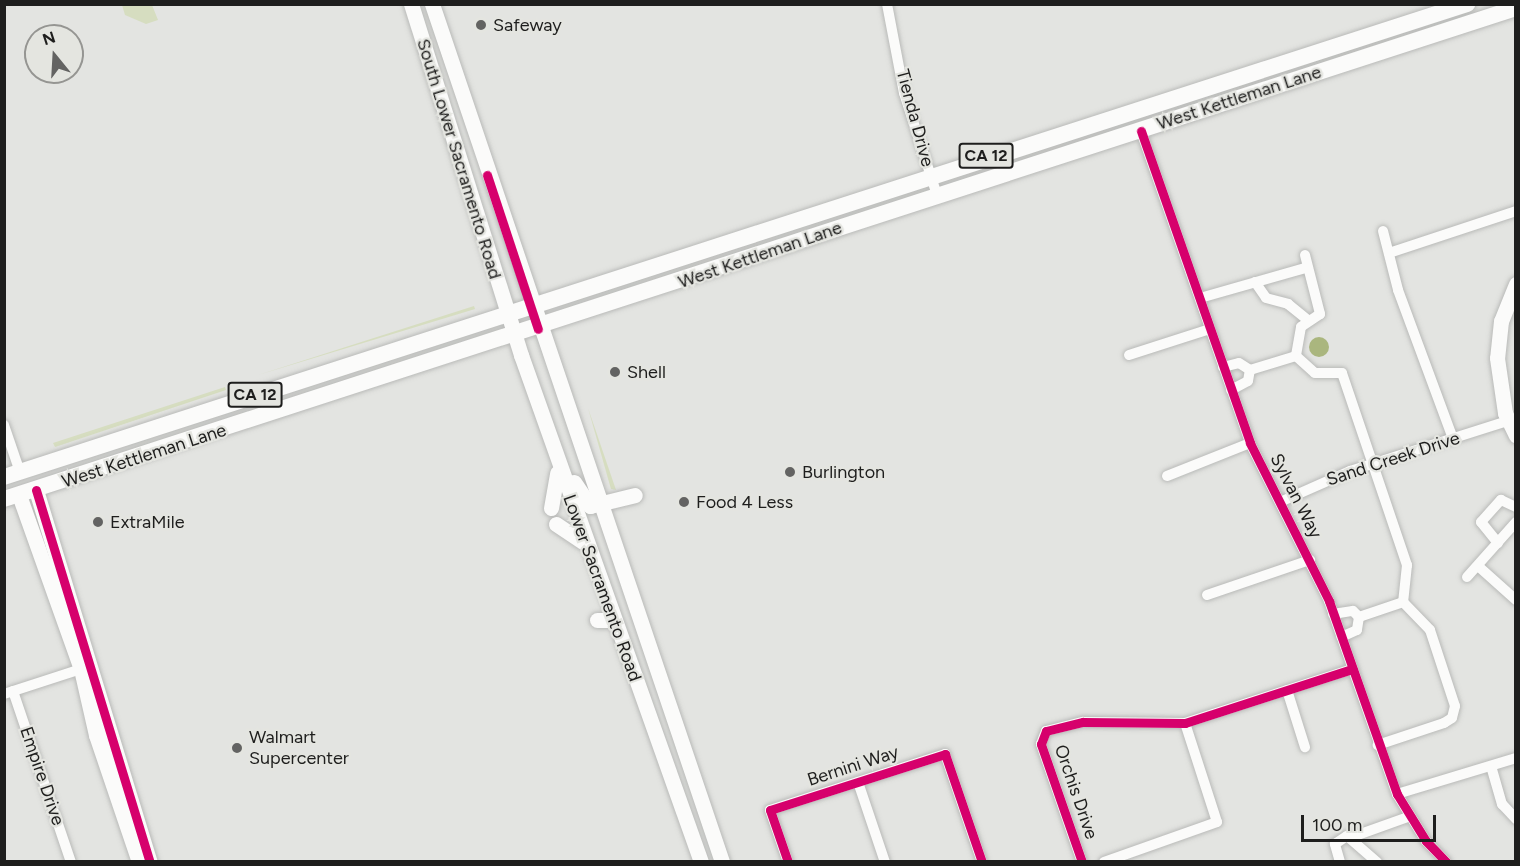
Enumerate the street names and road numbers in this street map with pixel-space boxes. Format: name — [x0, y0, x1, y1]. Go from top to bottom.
street label: South Lower Sacramento Road — [412, 36, 506, 282]
street label: West Kettleman Lane — [1154, 61, 1324, 135]
street label: Tienda Drive — [892, 67, 938, 169]
road number: CA 12 — [958, 143, 1014, 169]
street label: West Kettleman Lane — [675, 217, 845, 293]
road number: CA 12 — [226, 382, 284, 408]
street label: West Kettleman Lane — [59, 419, 229, 493]
street label: Sand Creek Drive — [1324, 427, 1462, 491]
street label: Sylvan Way — [1265, 450, 1327, 542]
street label: Lower Sacramento Road — [558, 492, 646, 684]
street label: Empire Drive — [15, 724, 69, 828]
street label: Bernini Way — [805, 741, 901, 791]
street label: Orchis Drive — [1050, 742, 1102, 842]

